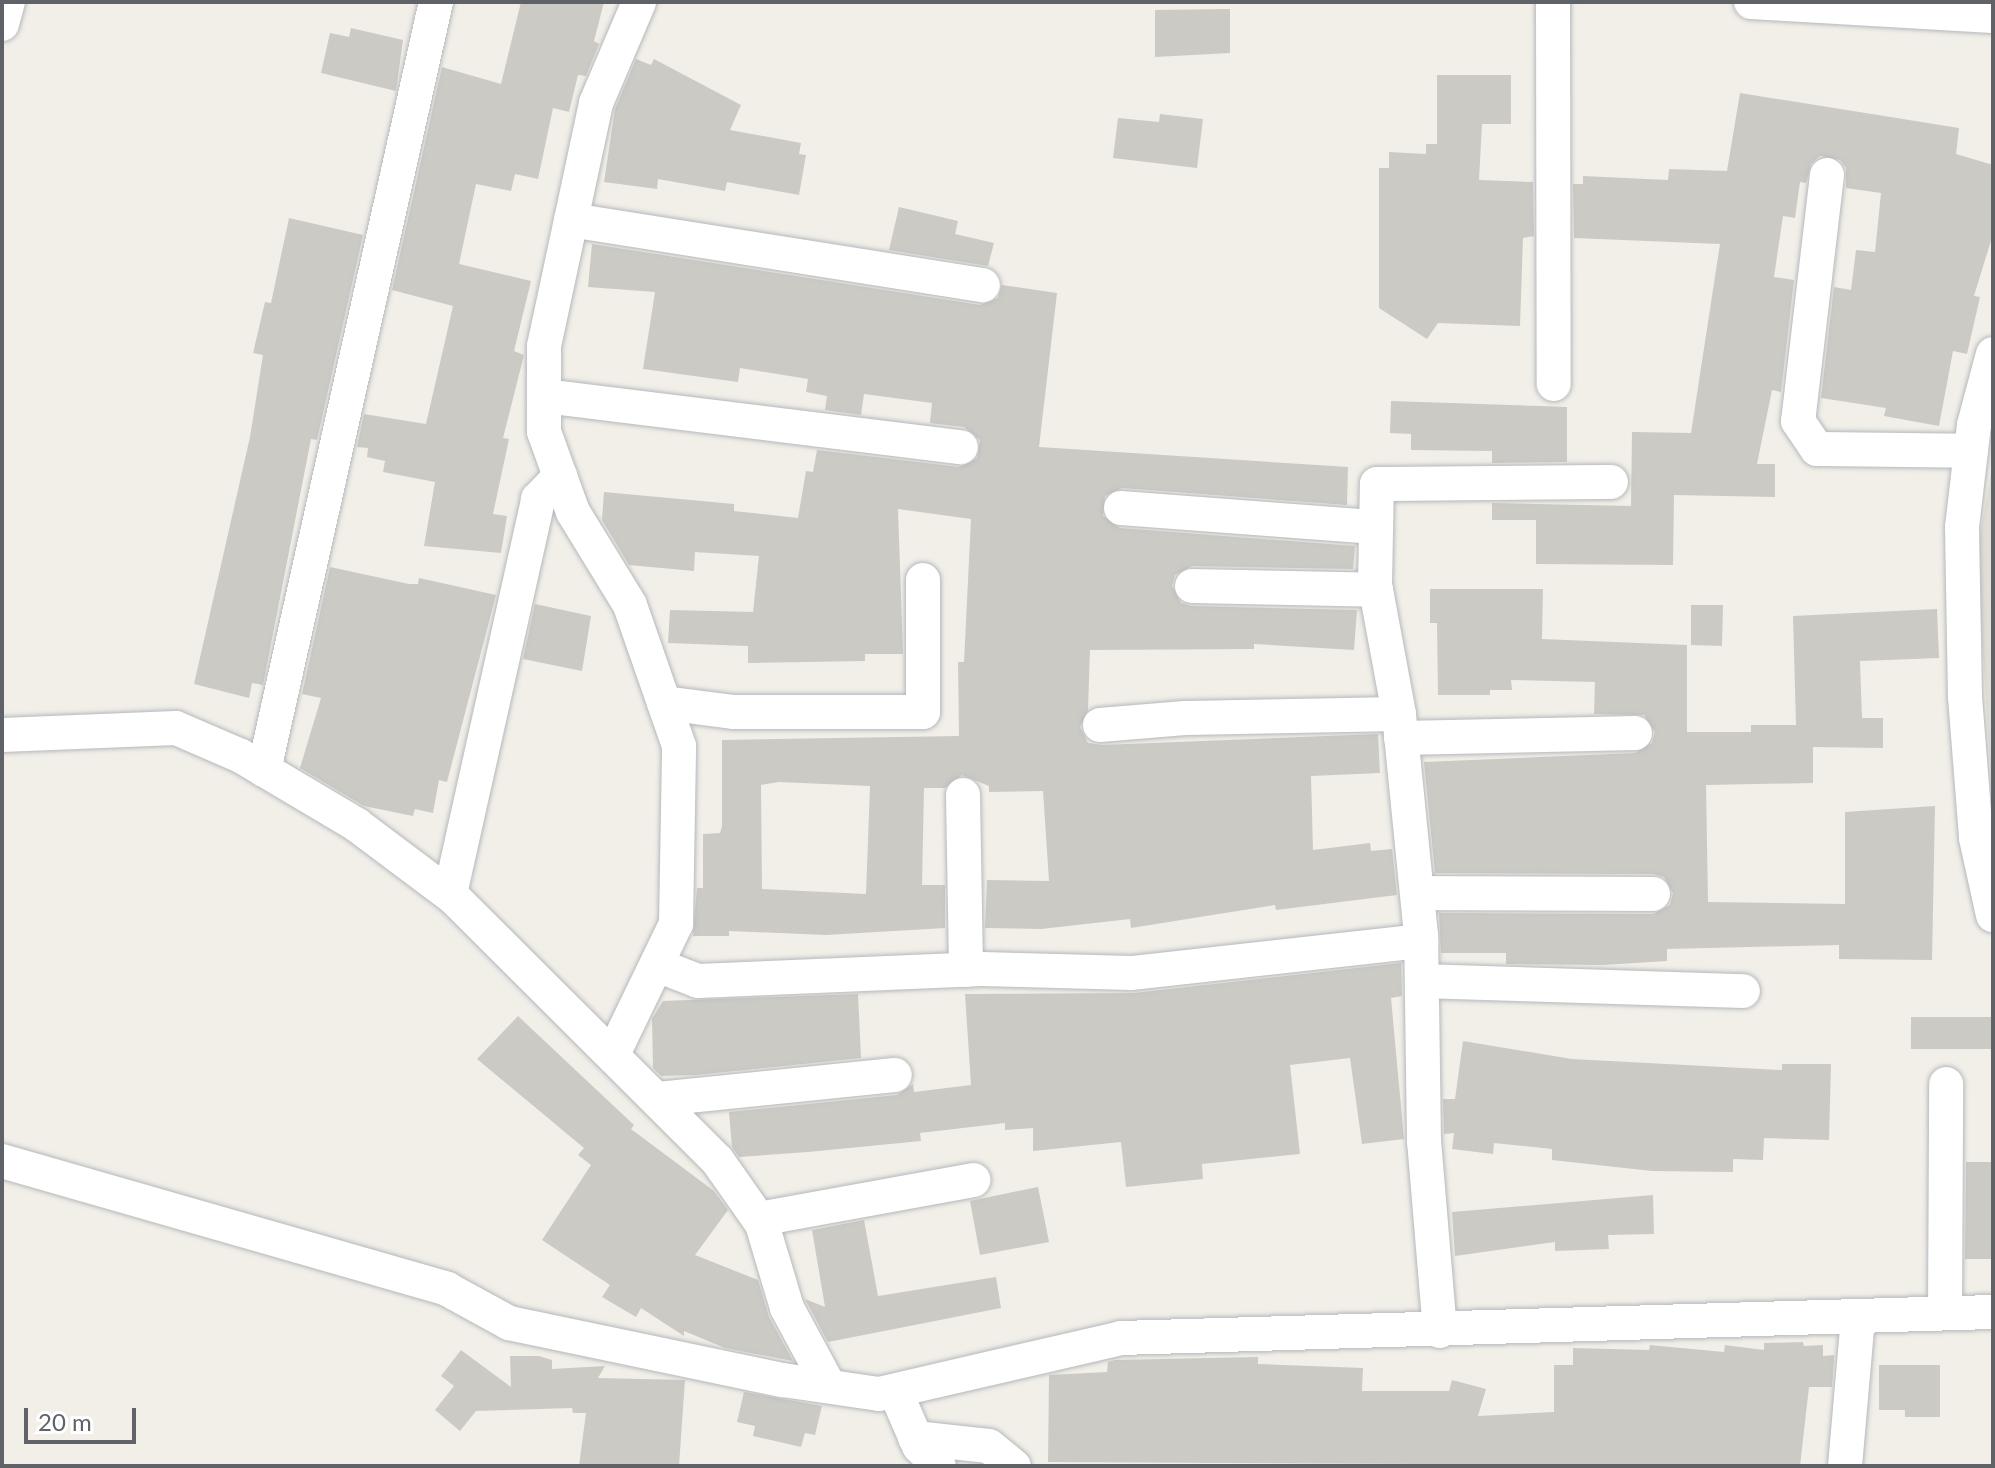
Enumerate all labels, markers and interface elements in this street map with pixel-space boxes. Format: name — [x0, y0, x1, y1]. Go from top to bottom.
scale bar — [28, 1392, 140, 1442]
text: 20 m — [38, 1407, 92, 1436]

